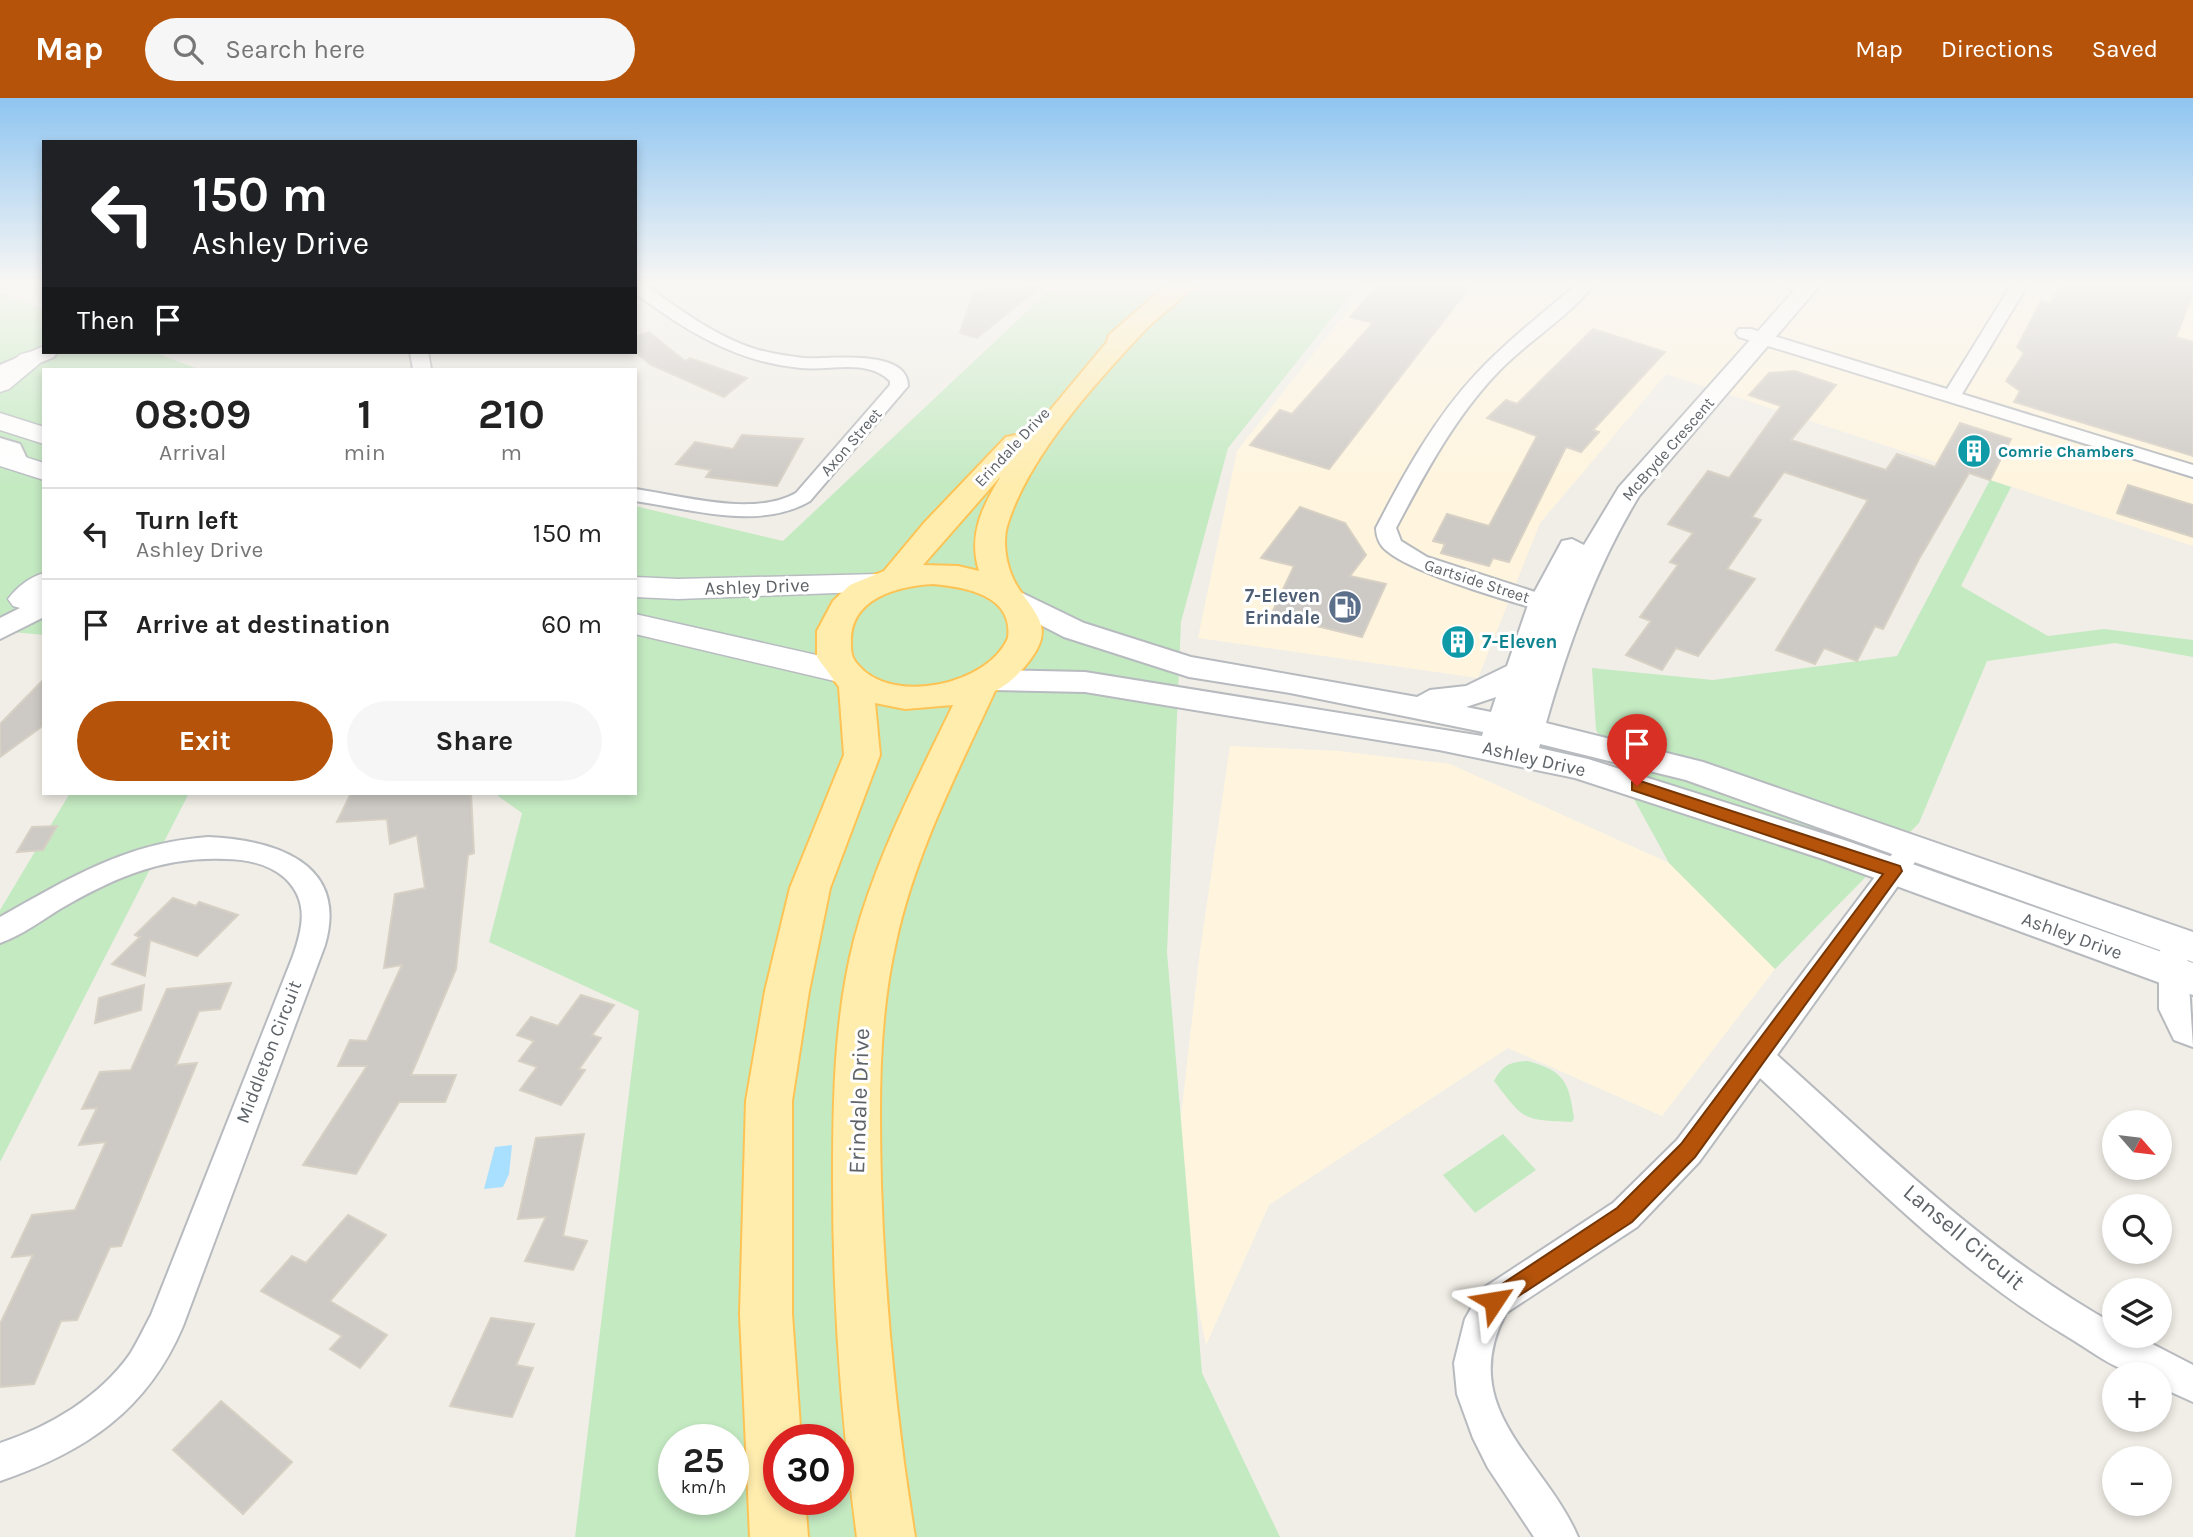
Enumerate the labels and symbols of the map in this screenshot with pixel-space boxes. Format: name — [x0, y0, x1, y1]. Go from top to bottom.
street label: McBryde Crescent — [1618, 393, 1718, 505]
street label: Erindale Drive — [970, 403, 1054, 491]
street label: Axon Street — [816, 404, 886, 480]
building icon: Comrie Chambers — [1955, 432, 1993, 470]
place label: Comrie Chambers — [1998, 442, 2134, 461]
street label: Gartside Street — [1422, 555, 1532, 607]
street label: Ashley Drive — [704, 574, 810, 600]
place label: 7-Eleven Erindale — [1245, 585, 1320, 629]
fuel station icon: 7-Eleven Erindale — [1326, 588, 1364, 626]
building icon: 7-Eleven — [1439, 623, 1477, 661]
place label: 7-Eleven — [1482, 631, 1557, 653]
pin — [1607, 714, 1667, 786]
street label: Ashley Drive — [1480, 736, 1588, 782]
street label: Ashley Drive — [2019, 908, 2125, 964]
street label: Middleton Circuit — [232, 977, 306, 1127]
street label: Erindale Drive — [843, 1028, 875, 1174]
north arrow — [2102, 1110, 2172, 1180]
street label: Lansell Circuit — [1898, 1178, 2030, 1296]
position arrow — [1457, 1264, 1531, 1338]
speed limit sign: 30 — [763, 1424, 854, 1515]

